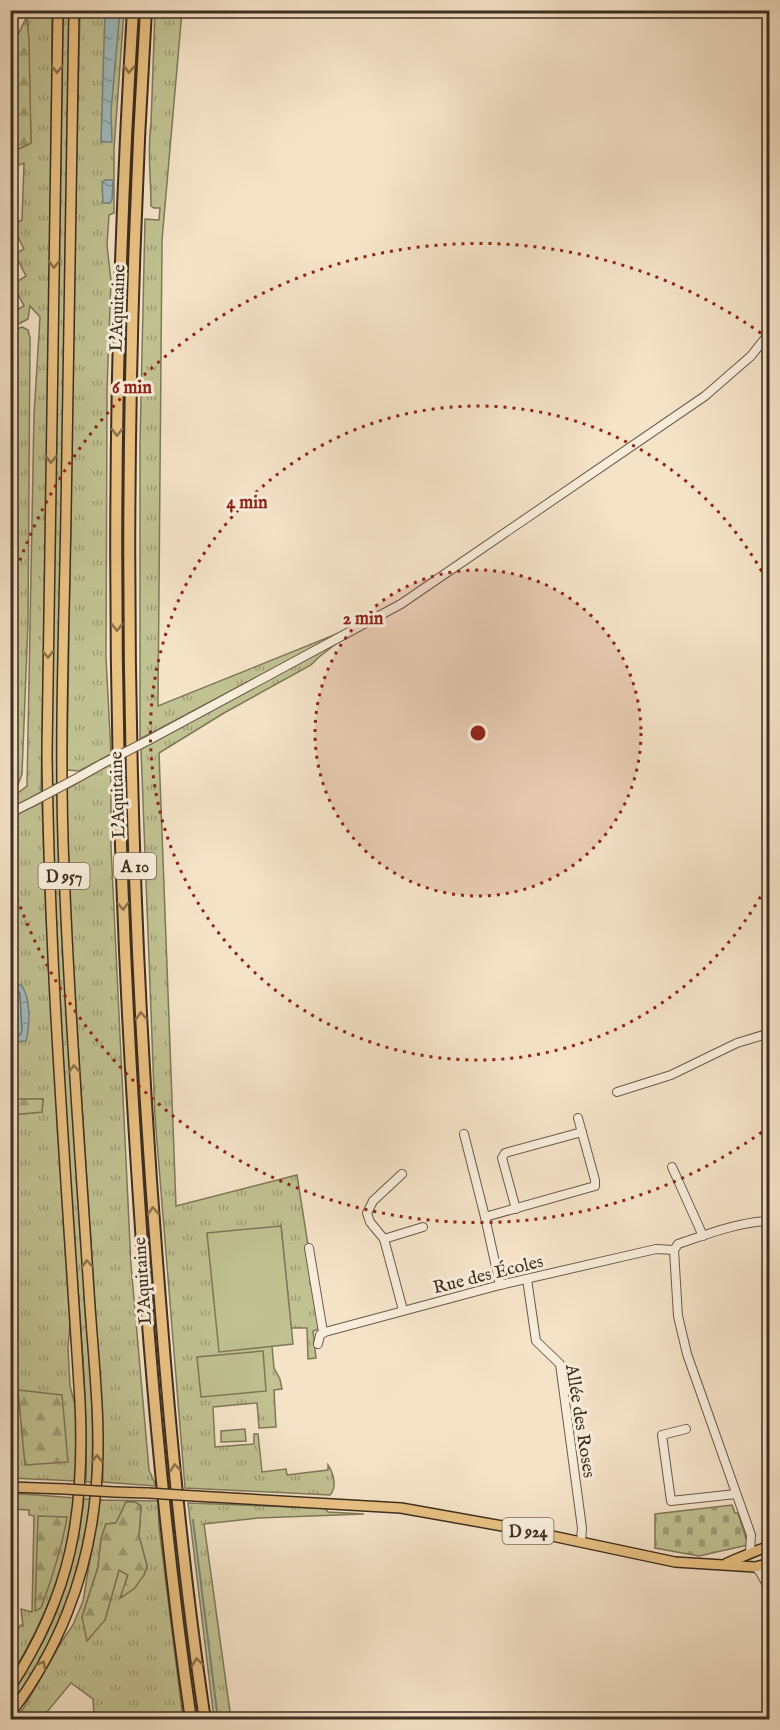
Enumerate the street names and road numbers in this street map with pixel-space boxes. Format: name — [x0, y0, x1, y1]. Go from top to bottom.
street label: L'Aquitaine — [105, 264, 132, 352]
street label: L'Aquitaine — [105, 751, 132, 839]
road number: A 10 — [114, 853, 156, 879]
road number: D 957 — [38, 863, 90, 889]
street label: L'Aquitaine — [129, 1236, 158, 1325]
street label: Rue des Écoles — [431, 1249, 546, 1300]
street label: Allée des Roses — [559, 1362, 600, 1480]
road number: D 924 — [502, 1518, 554, 1544]

